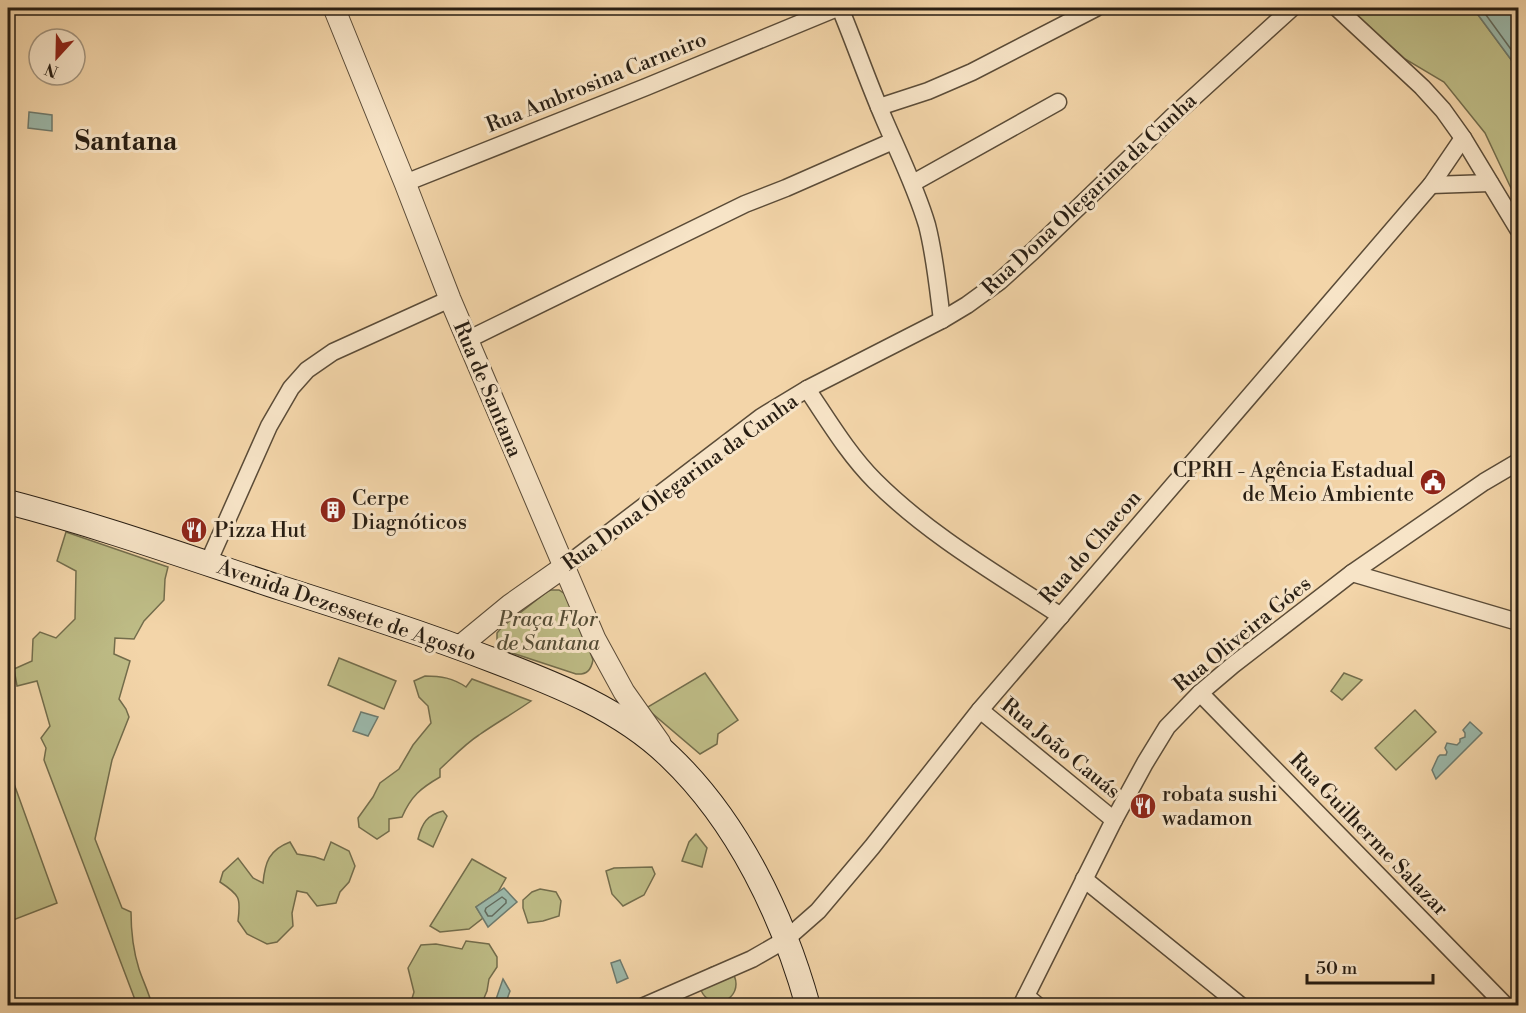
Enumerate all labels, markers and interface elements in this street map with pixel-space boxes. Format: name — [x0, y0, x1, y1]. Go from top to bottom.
north arrow — [27, 27, 87, 87]
street label: Rua Ambrosina Carneiro — [482, 27, 710, 139]
text: N — [42, 58, 61, 82]
street label: Rua Dona Olegarina da Cunha — [977, 88, 1203, 301]
district label: Santana — [75, 125, 178, 159]
street label: Rua de Santana — [447, 318, 528, 462]
street label: Rua Dona Olegarina da Cunha — [558, 388, 804, 577]
place label: CPRH - Agência Estadual de Meio Ambiente — [1173, 458, 1414, 508]
public building icon: CPRH - Agência Estadual de Meio Ambiente — [1418, 467, 1448, 497]
street label: Rua do Chacon — [1034, 485, 1147, 610]
place label: Cerpe Diagnóticos — [352, 486, 467, 536]
building icon: Cerpe Diagnóticos — [318, 495, 348, 525]
restaurant icon: Pizza Hut — [179, 515, 209, 545]
place label: Pizza Hut — [214, 518, 307, 544]
street label: Avenida Dezessete de Agosto — [213, 554, 480, 668]
street label: Rua Oliveira Góes — [1169, 571, 1317, 698]
park label: Praça Flor de Santana — [496, 607, 600, 657]
street label: Rua João Cauás — [996, 693, 1125, 805]
street label: Rua Guilherme Salazar — [1283, 748, 1453, 922]
place label: robata sushi wadamon — [1161, 782, 1278, 832]
restaurant icon: robata sushi wadamon — [1128, 791, 1158, 821]
scale bar — [1307, 947, 1433, 985]
text: 50 m — [1316, 957, 1358, 980]

